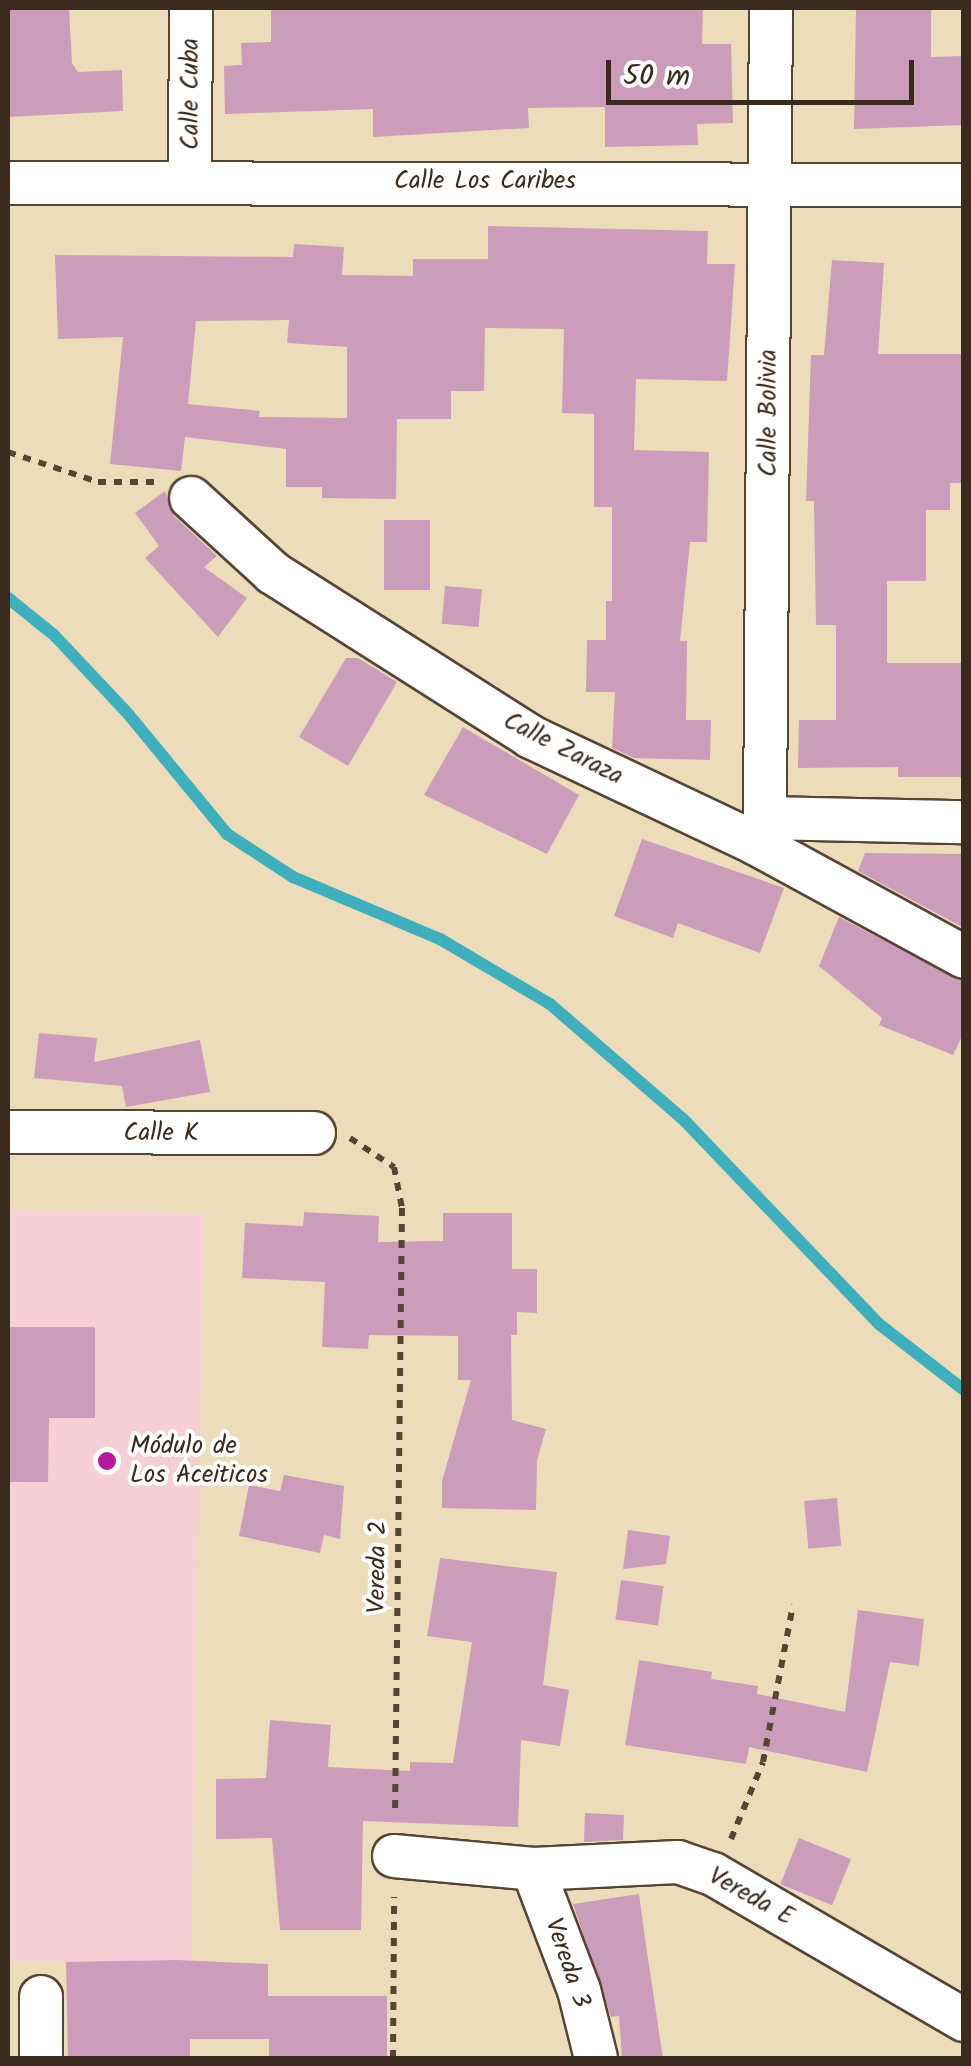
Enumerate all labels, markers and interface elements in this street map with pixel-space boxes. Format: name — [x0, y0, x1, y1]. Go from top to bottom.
street label: Calle Cuba — [176, 38, 206, 150]
scale bar — [611, 40, 918, 102]
text: 50 m — [623, 53, 690, 101]
street label: Calle Los Caribes — [394, 166, 576, 196]
street label: Calle Bolivia — [754, 349, 784, 477]
street label: Calle Zaraza — [498, 706, 628, 792]
street label: Calle K — [124, 1118, 198, 1148]
place label: Módulo de Los Aceiticos — [130, 1432, 268, 1491]
marker: Módulo de Los Aceiticos — [94, 1448, 120, 1474]
street label: Vereda 2 — [362, 1520, 394, 1614]
street label: Vereda E — [703, 1861, 799, 1933]
street label: Vereda 3 — [538, 1914, 596, 2012]

